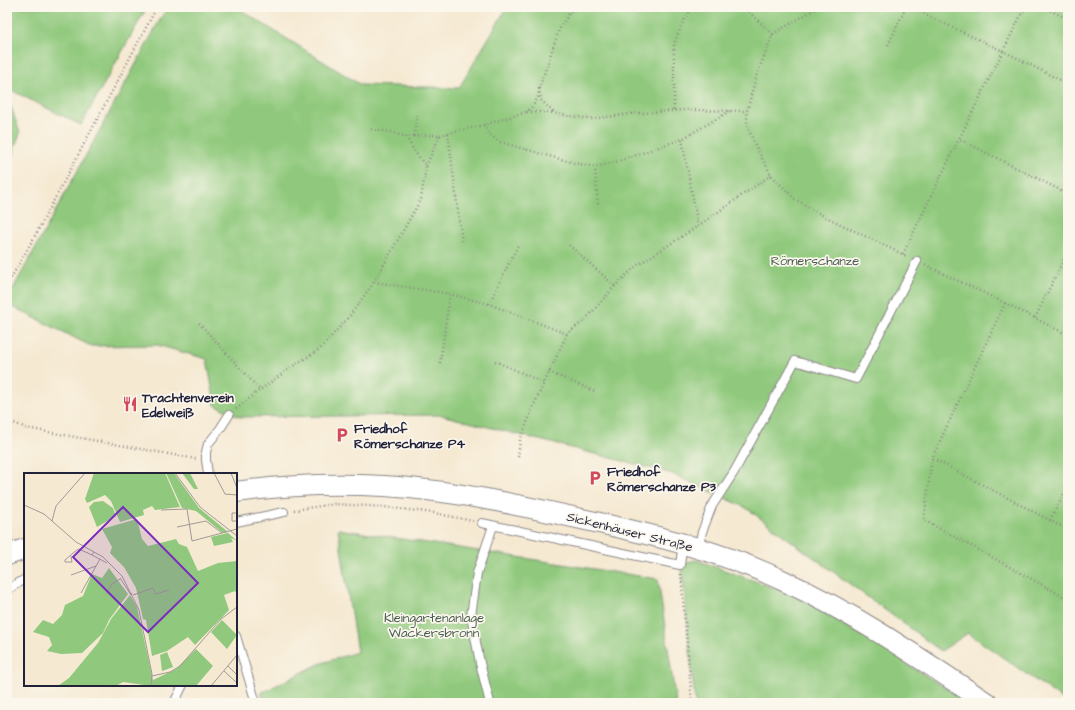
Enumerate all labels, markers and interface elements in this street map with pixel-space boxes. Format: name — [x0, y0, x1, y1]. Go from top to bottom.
park label: Römerschanze — [771, 252, 859, 270]
place label: Trachtenverein Edelweiß — [141, 389, 234, 422]
restaurant icon: Trachtenverein Edelweiß — [121, 395, 139, 413]
place label: Friedhof Römerschanze P4 — [354, 420, 465, 453]
parking icon: Friedhof Römerschanze P4 — [333, 426, 351, 444]
place label: Friedhof Römerschanze P3 — [607, 463, 716, 496]
parking icon: Friedhof Römerschanze P3 — [586, 469, 604, 487]
inset map — [24, 473, 237, 686]
street label: Sickenhäuser Straße — [565, 508, 695, 556]
park label: Kleingartenanlage Wackersbronn — [384, 609, 484, 642]

